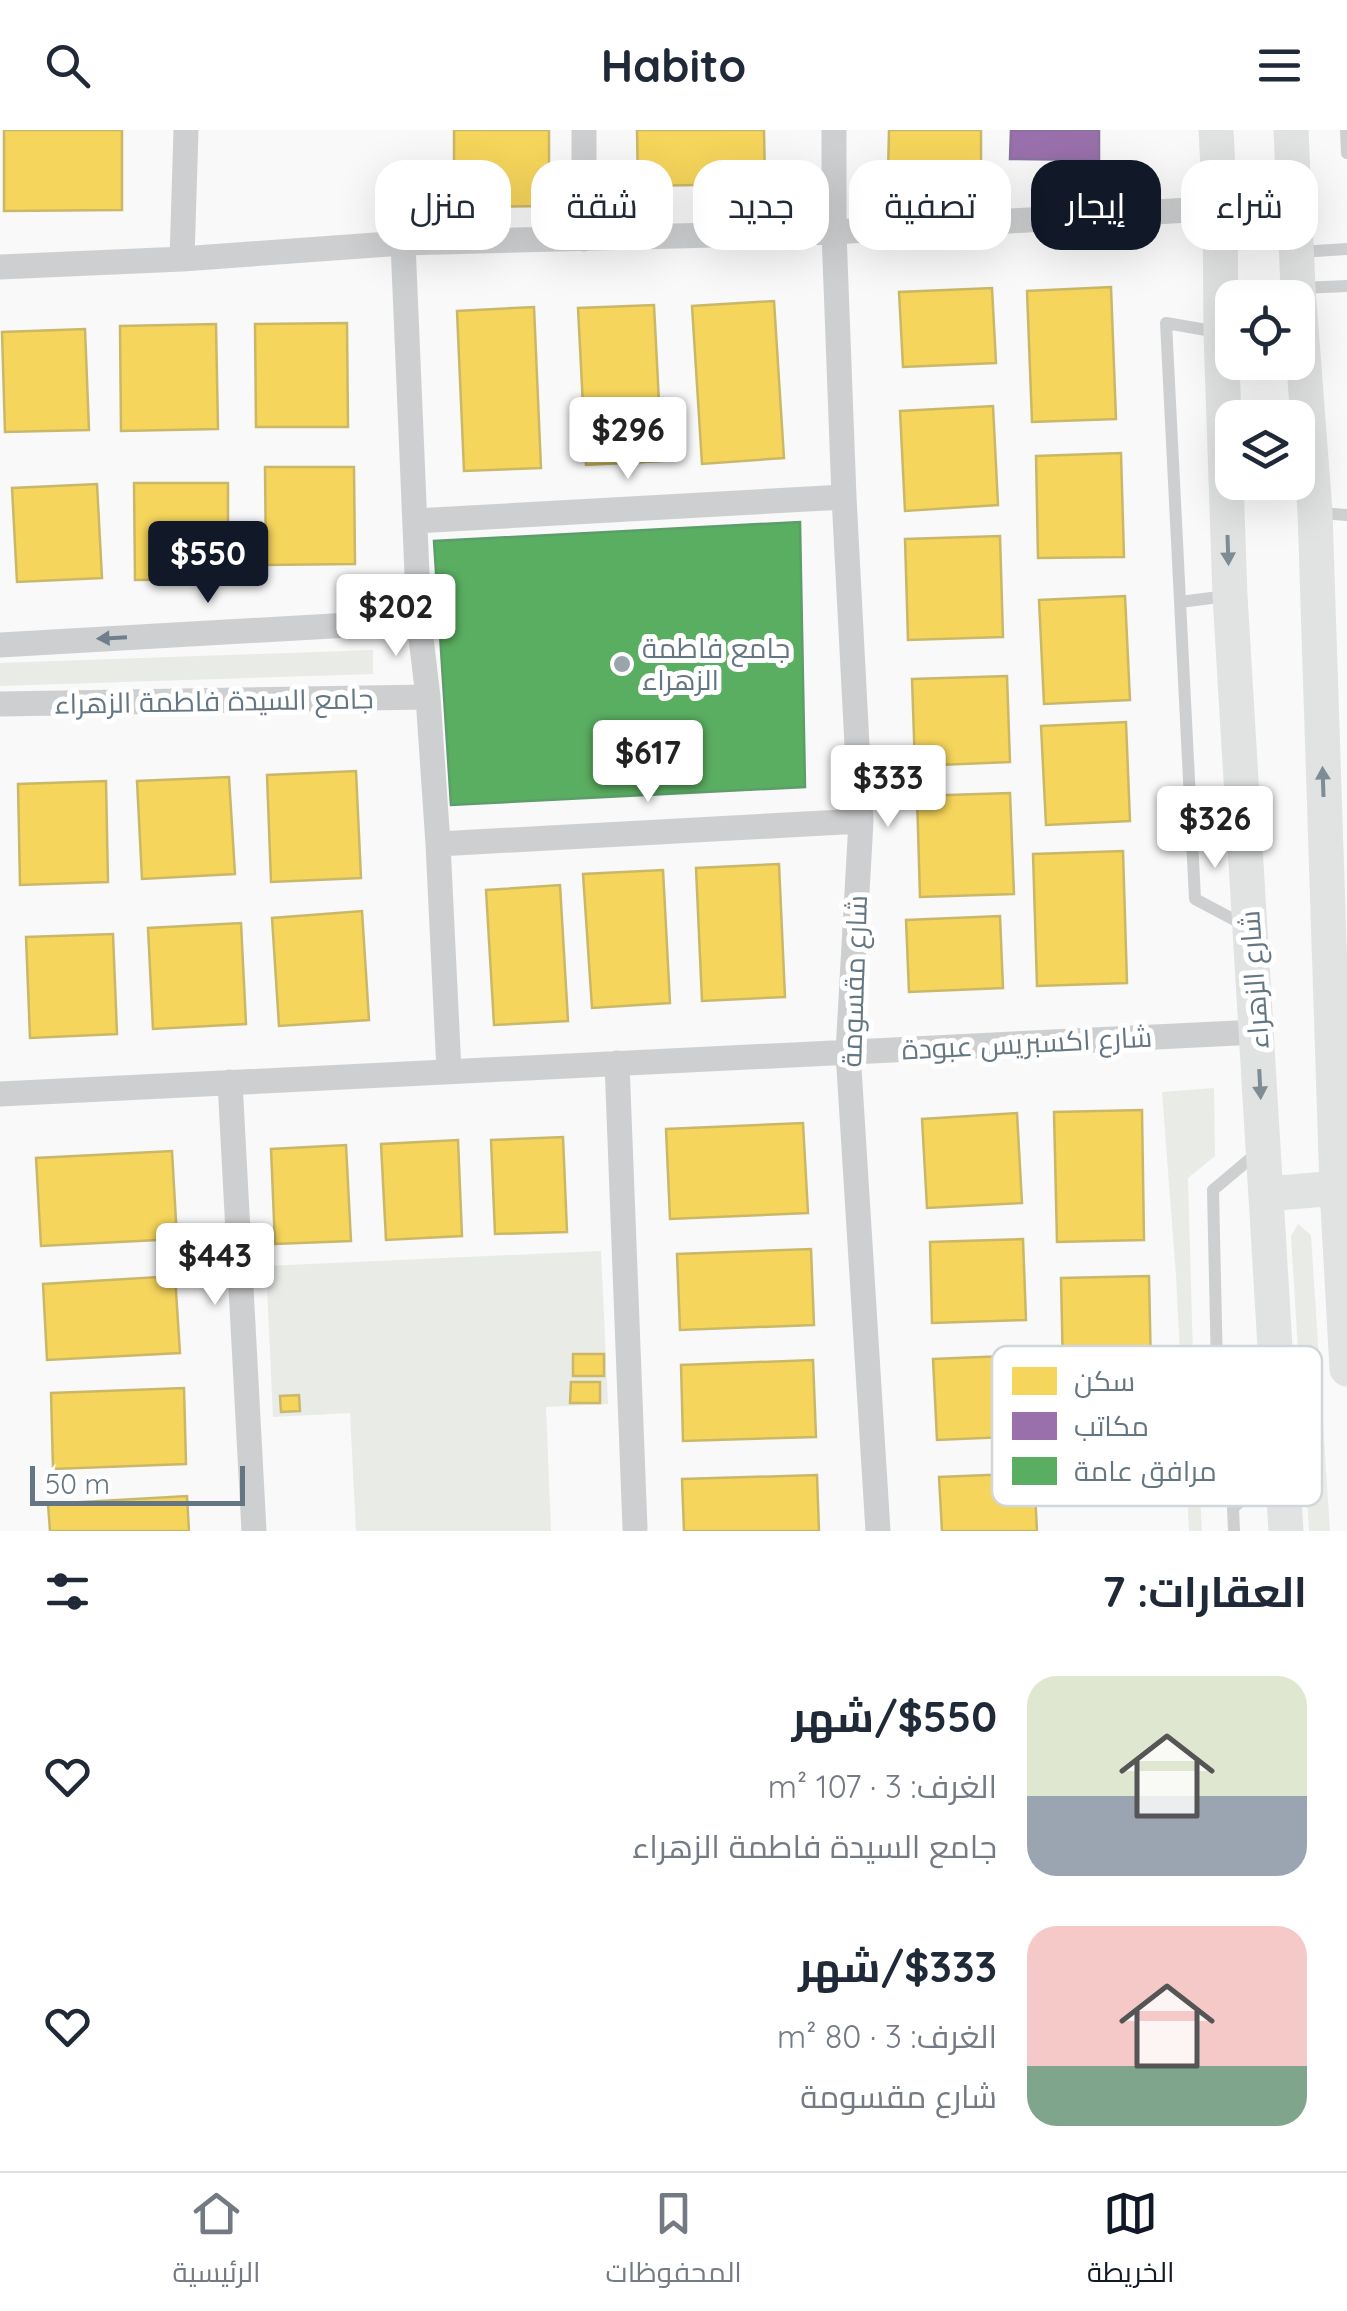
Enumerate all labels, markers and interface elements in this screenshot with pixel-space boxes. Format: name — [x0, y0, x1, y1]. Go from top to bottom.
text: Habito — [601, 37, 746, 93]
icon: search — [40, 38, 95, 93]
icon: menu — [1252, 38, 1307, 93]
chip: منزل — [375, 160, 511, 250]
chip: شقة — [531, 160, 673, 250]
chip: جديد — [693, 160, 829, 250]
chip: تصفية — [849, 160, 1011, 250]
chip: إيجار — [1031, 160, 1161, 250]
chip: شراء — [1181, 160, 1318, 250]
map controls — [1215, 280, 1315, 500]
button: locate — [1215, 280, 1315, 380]
pin: $296 — [569, 397, 687, 482]
button: layers — [1215, 400, 1315, 500]
text: $296 — [591, 409, 665, 449]
pin: $550 — [149, 521, 267, 606]
text: $550 — [170, 533, 246, 573]
one-way arrow — [1221, 535, 1237, 567]
pin: $202 — [337, 574, 455, 659]
text: $202 — [358, 586, 434, 626]
one-way arrow — [96, 630, 128, 646]
place label: جامع فاطمة الزهراء — [642, 630, 790, 697]
marker: جامع فاطمة الزهراء — [611, 653, 633, 675]
street label: جامع السيدة فاطمة الزهراء — [54, 680, 374, 723]
pin: $617 — [589, 720, 707, 805]
text: $617 — [615, 732, 681, 772]
pin: $333 — [829, 745, 947, 830]
text: $333 — [853, 757, 923, 797]
one-way arrow — [1314, 765, 1330, 797]
pin: $326 — [1156, 786, 1274, 871]
text: $326 — [1179, 798, 1251, 838]
street label: شارع مقسومة — [833, 894, 876, 1068]
street label: شارع الزهراء — [1231, 909, 1278, 1051]
street label: شارع اكسبريس عبودة — [901, 1018, 1153, 1069]
one-way arrow — [1252, 1069, 1268, 1101]
pin: $443 — [156, 1223, 274, 1308]
text: $443 — [178, 1235, 252, 1275]
legend — [992, 1346, 1322, 1506]
text: سكن — [1074, 1363, 1135, 1398]
text: مكاتب — [1074, 1408, 1149, 1443]
text: مرافق عامة — [1074, 1453, 1217, 1488]
scale bar — [30, 1461, 245, 1506]
text: 50 m — [45, 1466, 110, 1501]
icon: filters — [40, 1564, 95, 1619]
text: العقارات: 7 — [1102, 1565, 1307, 1618]
text: $550/شهر — [792, 1690, 997, 1743]
icon: home — [1107, 1716, 1227, 1836]
icon: heart — [40, 1749, 95, 1804]
text: الغرف: 3 · 107 m² — [768, 1766, 997, 1806]
text: جامع السيدة فاطمة الزهراء — [632, 1826, 997, 1866]
text: $333/شهر — [798, 1940, 997, 1993]
icon: home — [1107, 1966, 1227, 2086]
icon: heart — [40, 1999, 95, 2054]
text: الغرف: 3 · 80 m² — [777, 2016, 997, 2056]
text: شارع مقسومة — [800, 2076, 997, 2116]
tab: الرئيسية — [173, 2186, 260, 2298]
tab: المحفوظات — [606, 2186, 742, 2298]
tab: الخريطة — [1087, 2186, 1174, 2298]

